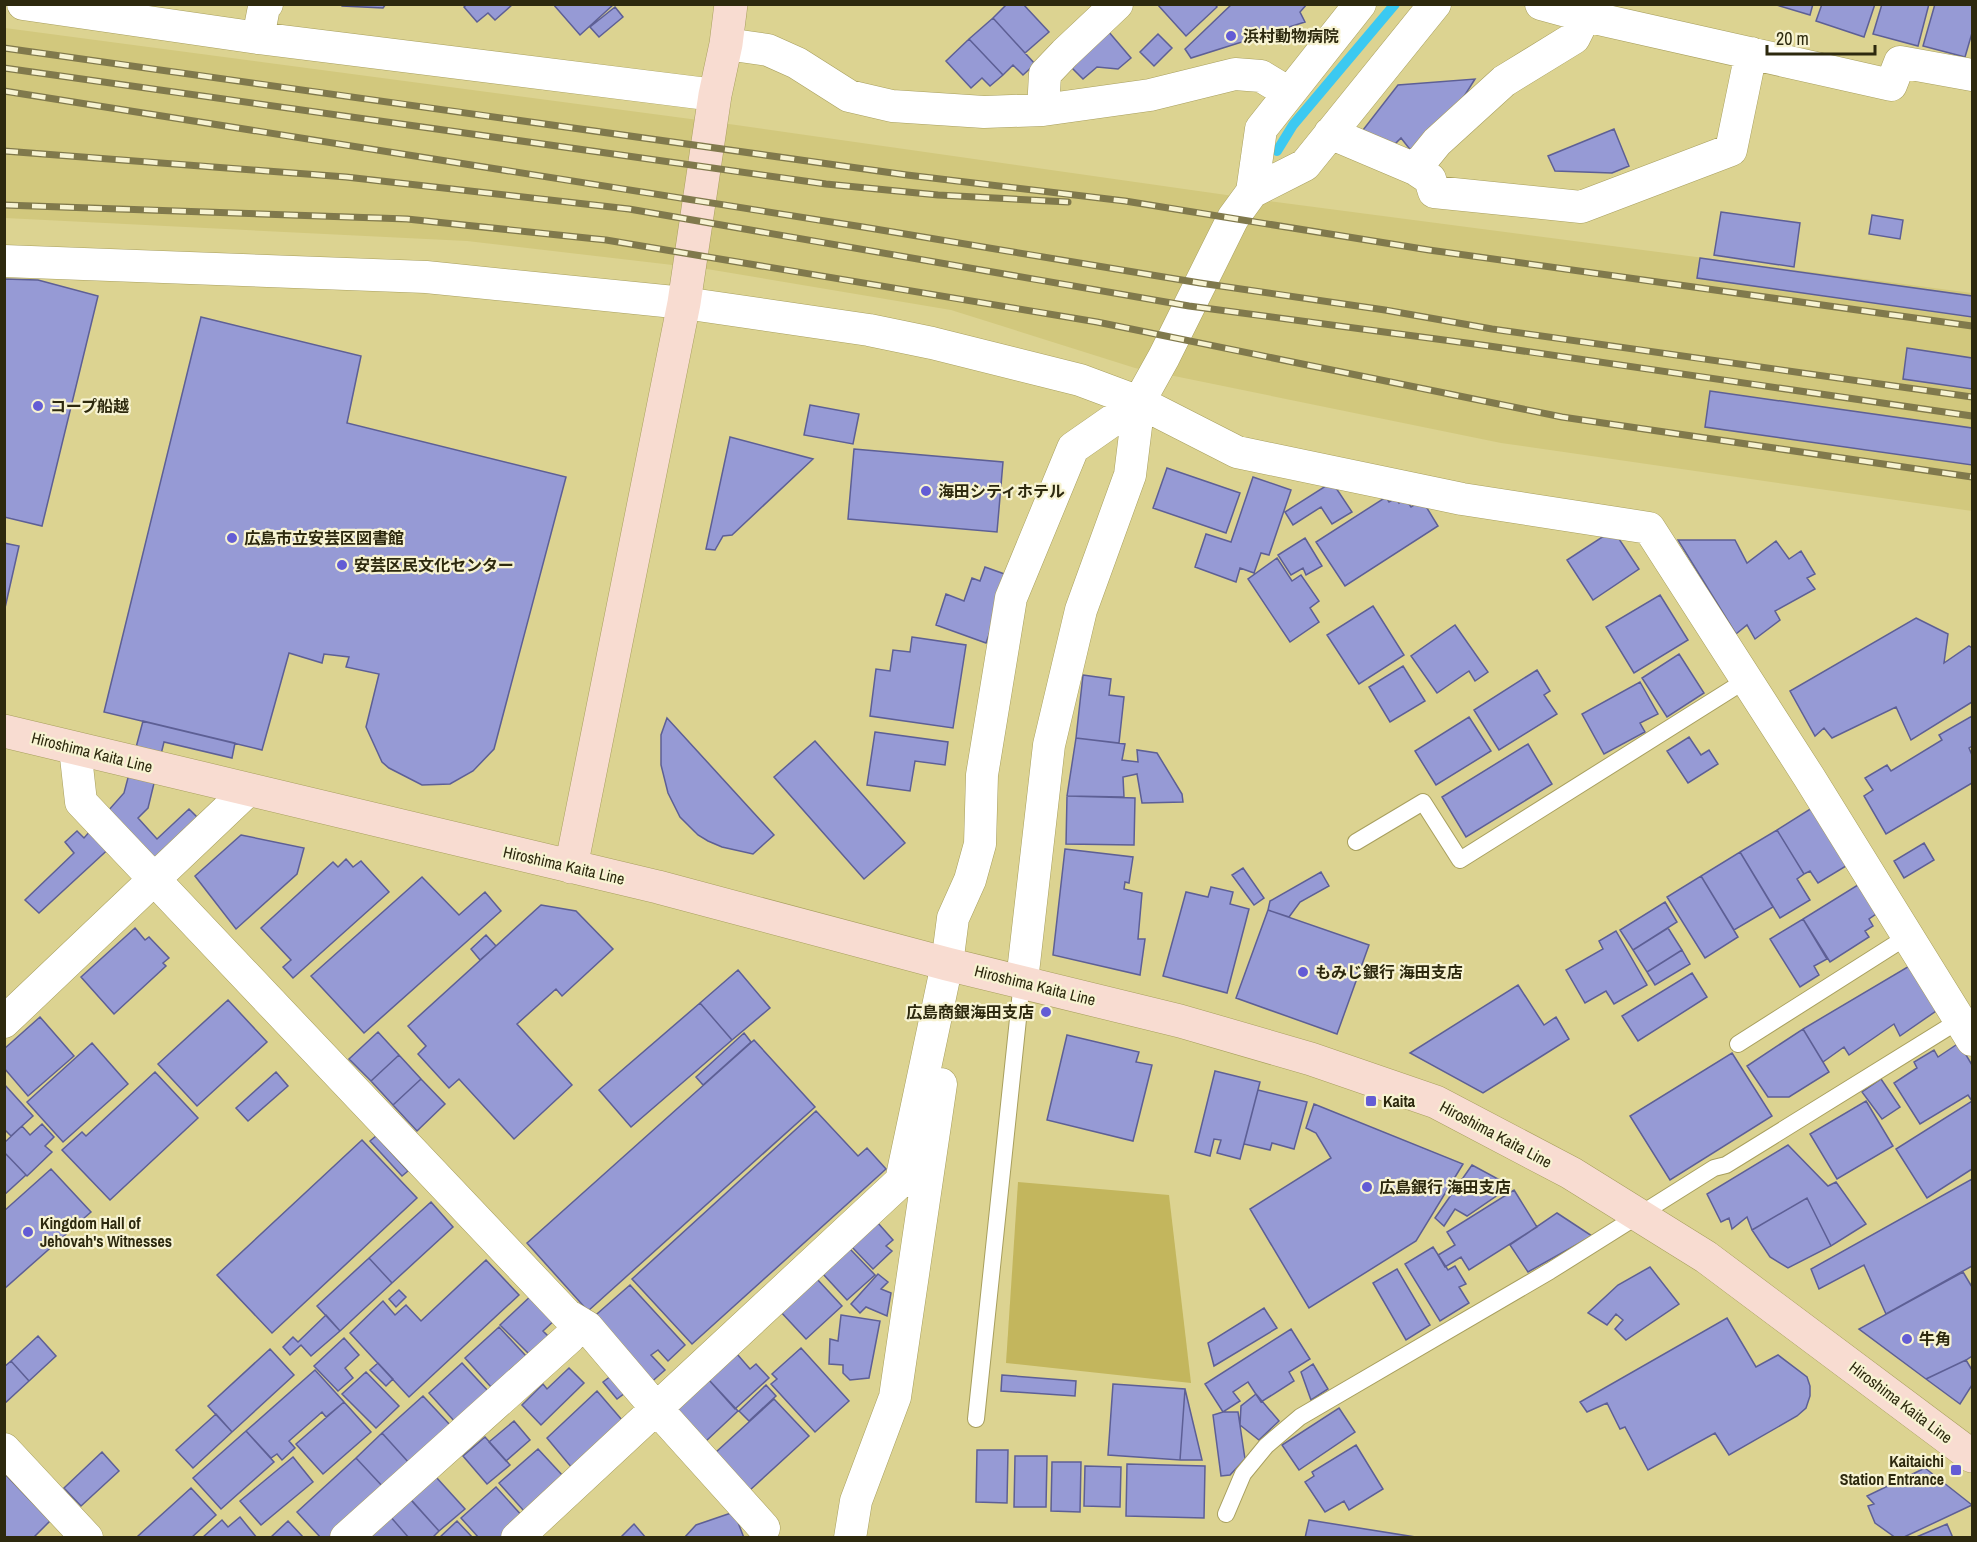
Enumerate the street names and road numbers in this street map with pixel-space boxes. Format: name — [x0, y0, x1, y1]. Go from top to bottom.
street label: Hiroshima Kaita Line — [29, 726, 155, 778]
street label: Hiroshima Kaita Line — [501, 840, 627, 890]
street label: Hiroshima Kaita Line — [972, 959, 1098, 1011]
street label: Hiroshima Kaita Line — [1436, 1095, 1556, 1173]
street label: Hiroshima Kaita Line — [1845, 1356, 1957, 1448]

